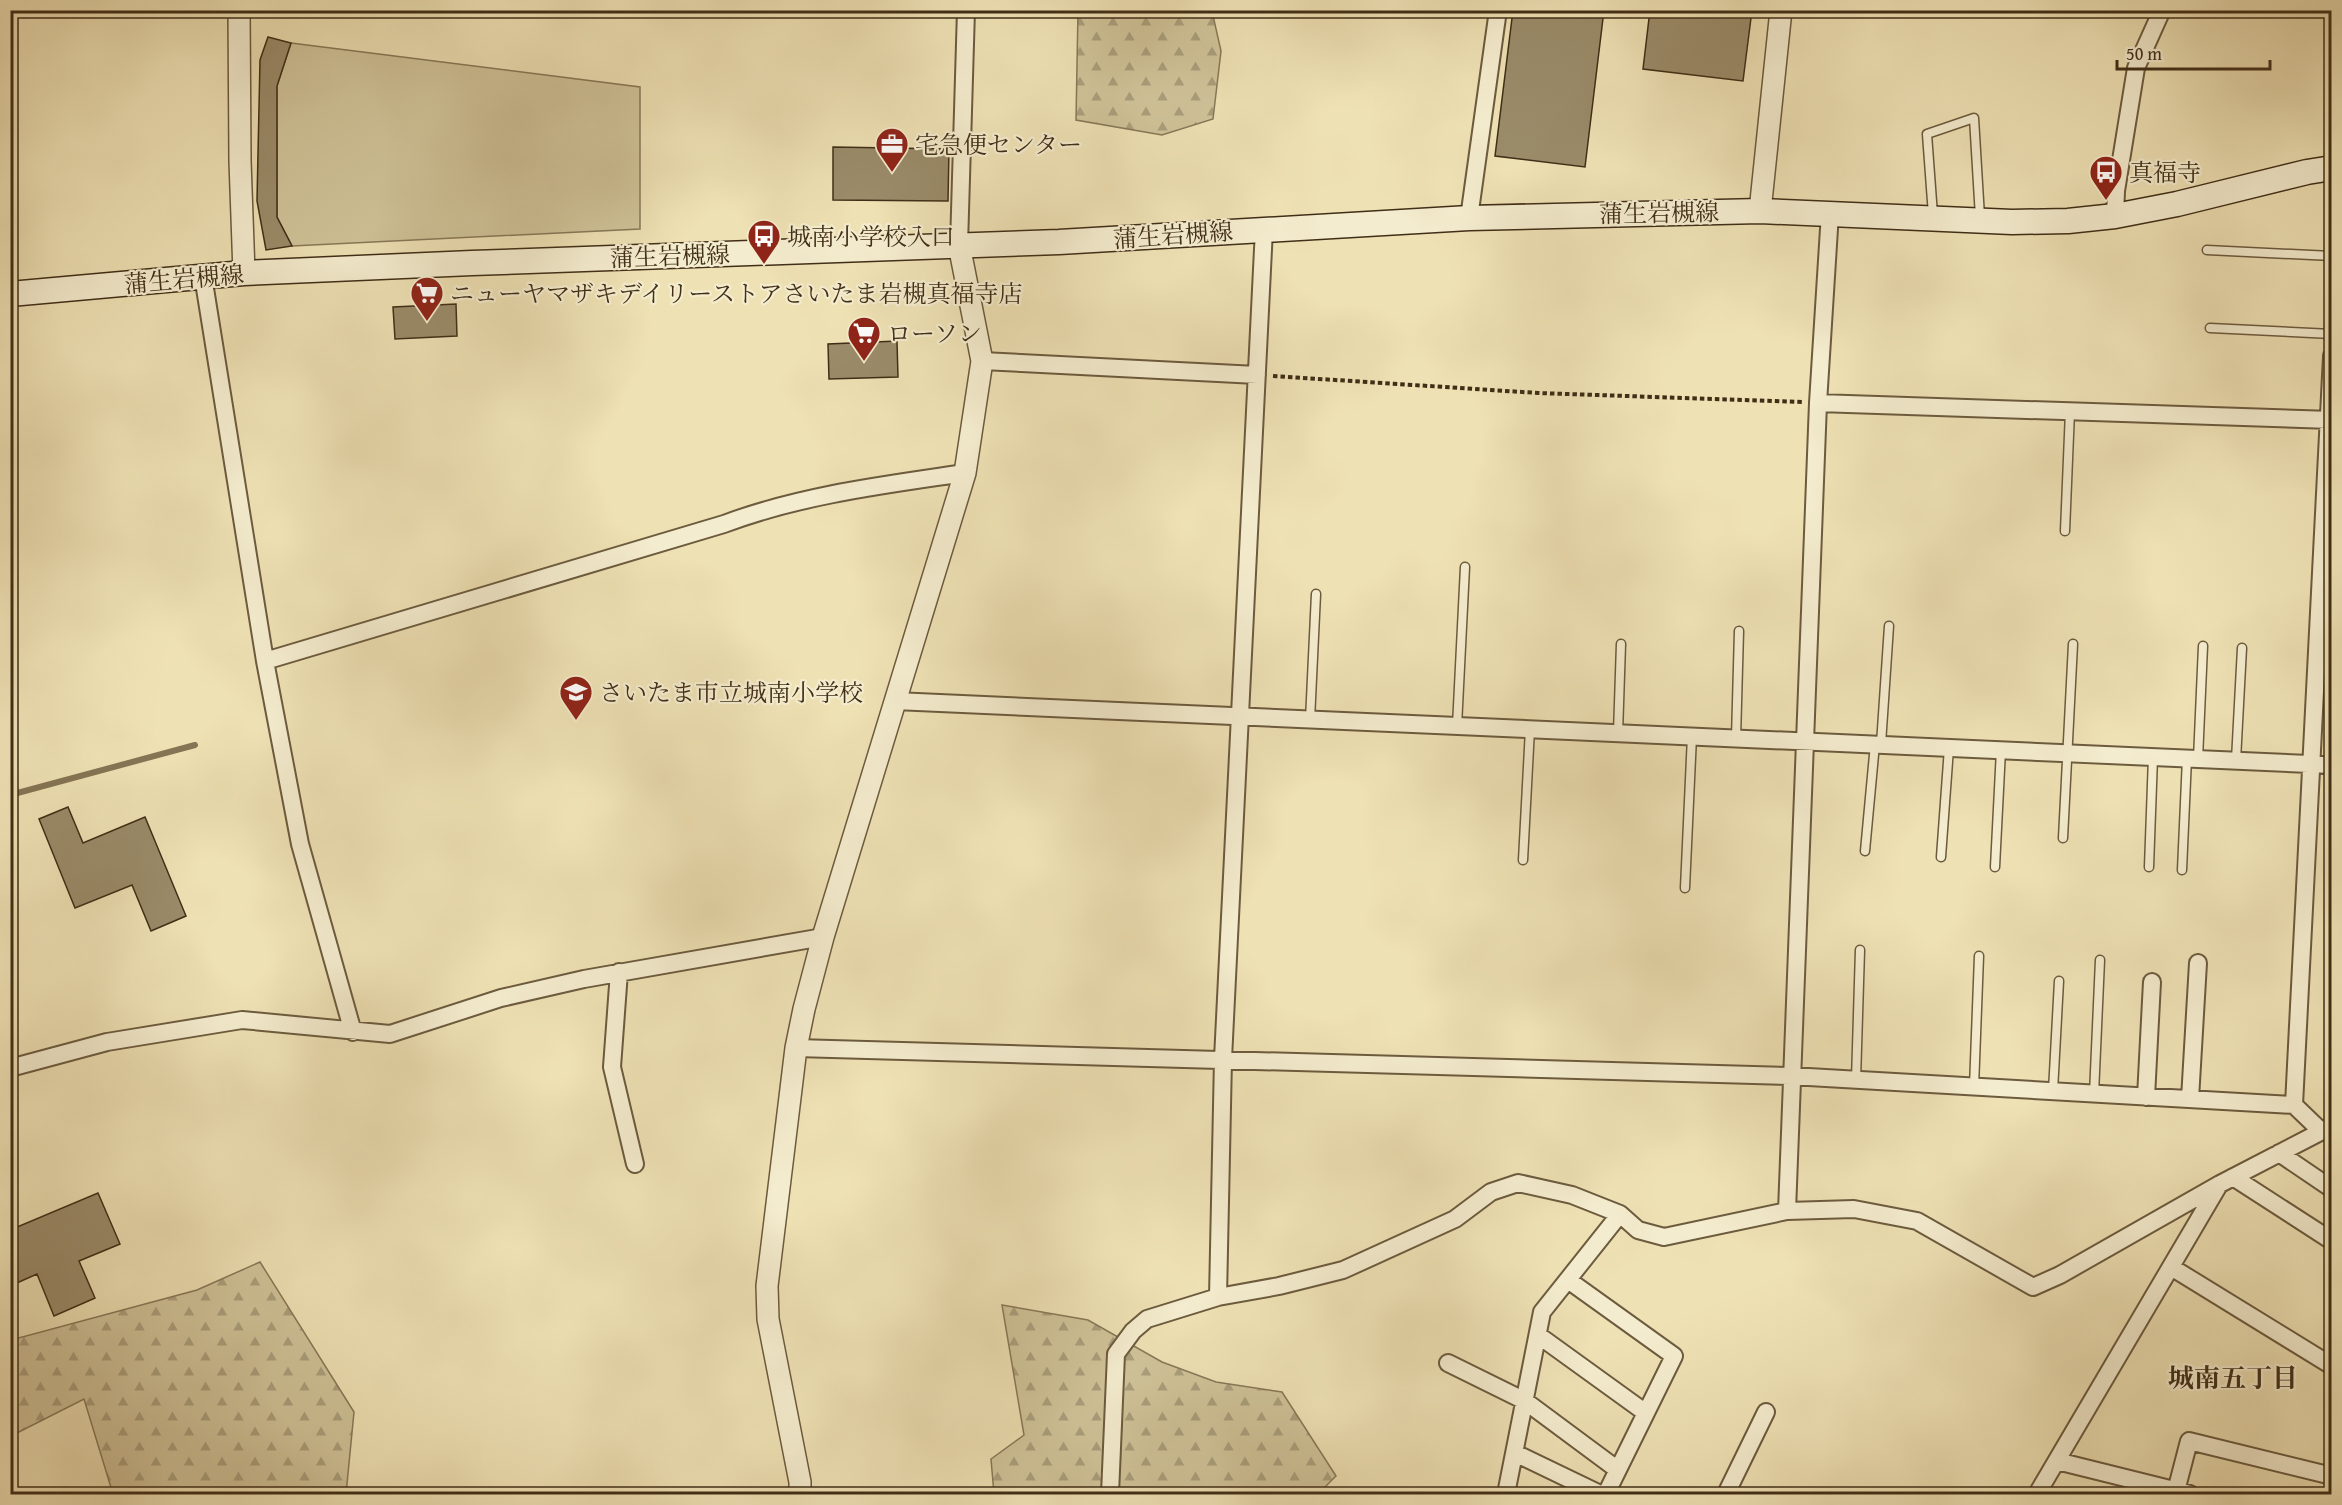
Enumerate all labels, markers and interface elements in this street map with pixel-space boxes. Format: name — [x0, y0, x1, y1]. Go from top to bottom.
scale bar — [2117, 33, 2270, 71]
text: 50 m — [2126, 40, 2162, 67]
office icon: 宅急便センター — [874, 126, 910, 173]
place label: 宅急便センター — [915, 127, 1082, 162]
bus stop icon: 真福寺 — [2088, 154, 2124, 201]
place label: 真福寺 — [2129, 155, 2201, 190]
street label: 蒲生岩槻線 — [1599, 194, 1719, 232]
street label: 蒲生岩槻線 — [1112, 213, 1234, 257]
bus stop icon: 城南小学校入口 — [746, 218, 782, 265]
place label: 城南小学校入口 — [787, 219, 955, 254]
street label: 蒲生岩槻線 — [609, 236, 731, 276]
street label: 蒲生岩槻線 — [123, 256, 245, 302]
supermarket icon: ニューヤマザキデイリーストアさいたま岩槻真福寺店 — [409, 275, 445, 322]
place label: ニューヤマザキデイリーストアさいたま岩槻真福寺店 — [450, 276, 1022, 311]
supermarket icon: ローソン — [846, 315, 882, 362]
place label: ローソン — [887, 316, 982, 351]
school or university icon: さいたま市立城南小学校 — [558, 674, 594, 721]
place label: さいたま市立城南小学校 — [599, 675, 863, 710]
district label: 城南五丁目 — [2168, 1358, 2298, 1397]

